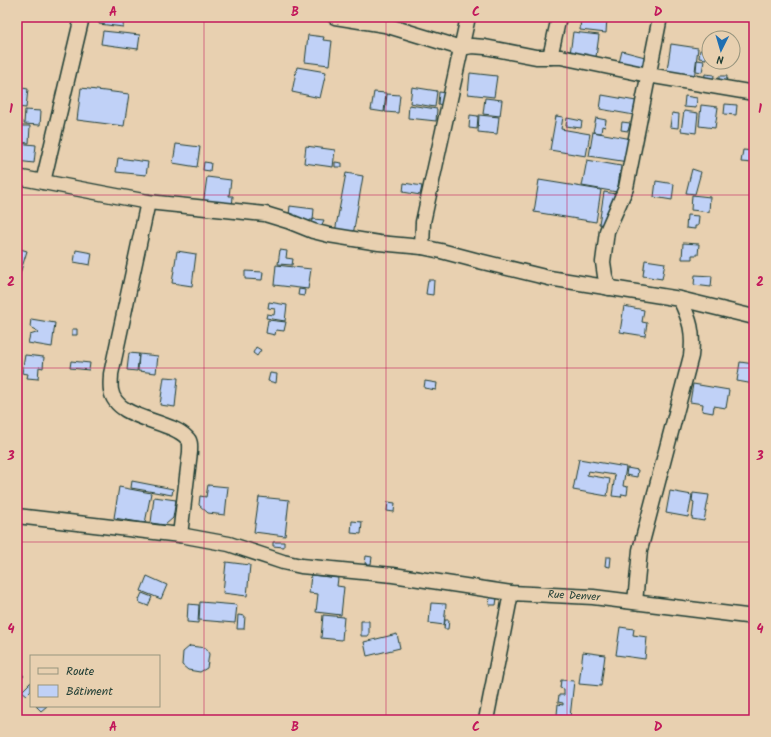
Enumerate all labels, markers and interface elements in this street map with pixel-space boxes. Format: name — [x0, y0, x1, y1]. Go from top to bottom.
text: A — [109, 2, 117, 23]
text: B — [291, 2, 299, 23]
text: C — [472, 2, 480, 23]
text: D — [654, 2, 663, 23]
north arrow — [701, 30, 741, 70]
text: N — [716, 50, 724, 68]
text: 1 — [9, 99, 13, 120]
text: 1 — [758, 99, 762, 120]
text: 2 — [7, 272, 15, 293]
text: 2 — [756, 272, 764, 293]
text: 3 — [6, 446, 15, 467]
text: 3 — [755, 446, 764, 467]
street label: Rue Denver — [547, 586, 602, 607]
text: 4 — [7, 619, 15, 640]
text: 4 — [756, 619, 764, 640]
legend — [30, 655, 160, 707]
text: Route — [66, 662, 95, 681]
text: Bâtiment — [66, 682, 113, 701]
text: A — [109, 717, 117, 737]
text: B — [291, 717, 299, 737]
text: C — [472, 717, 480, 737]
text: D — [654, 717, 663, 737]

